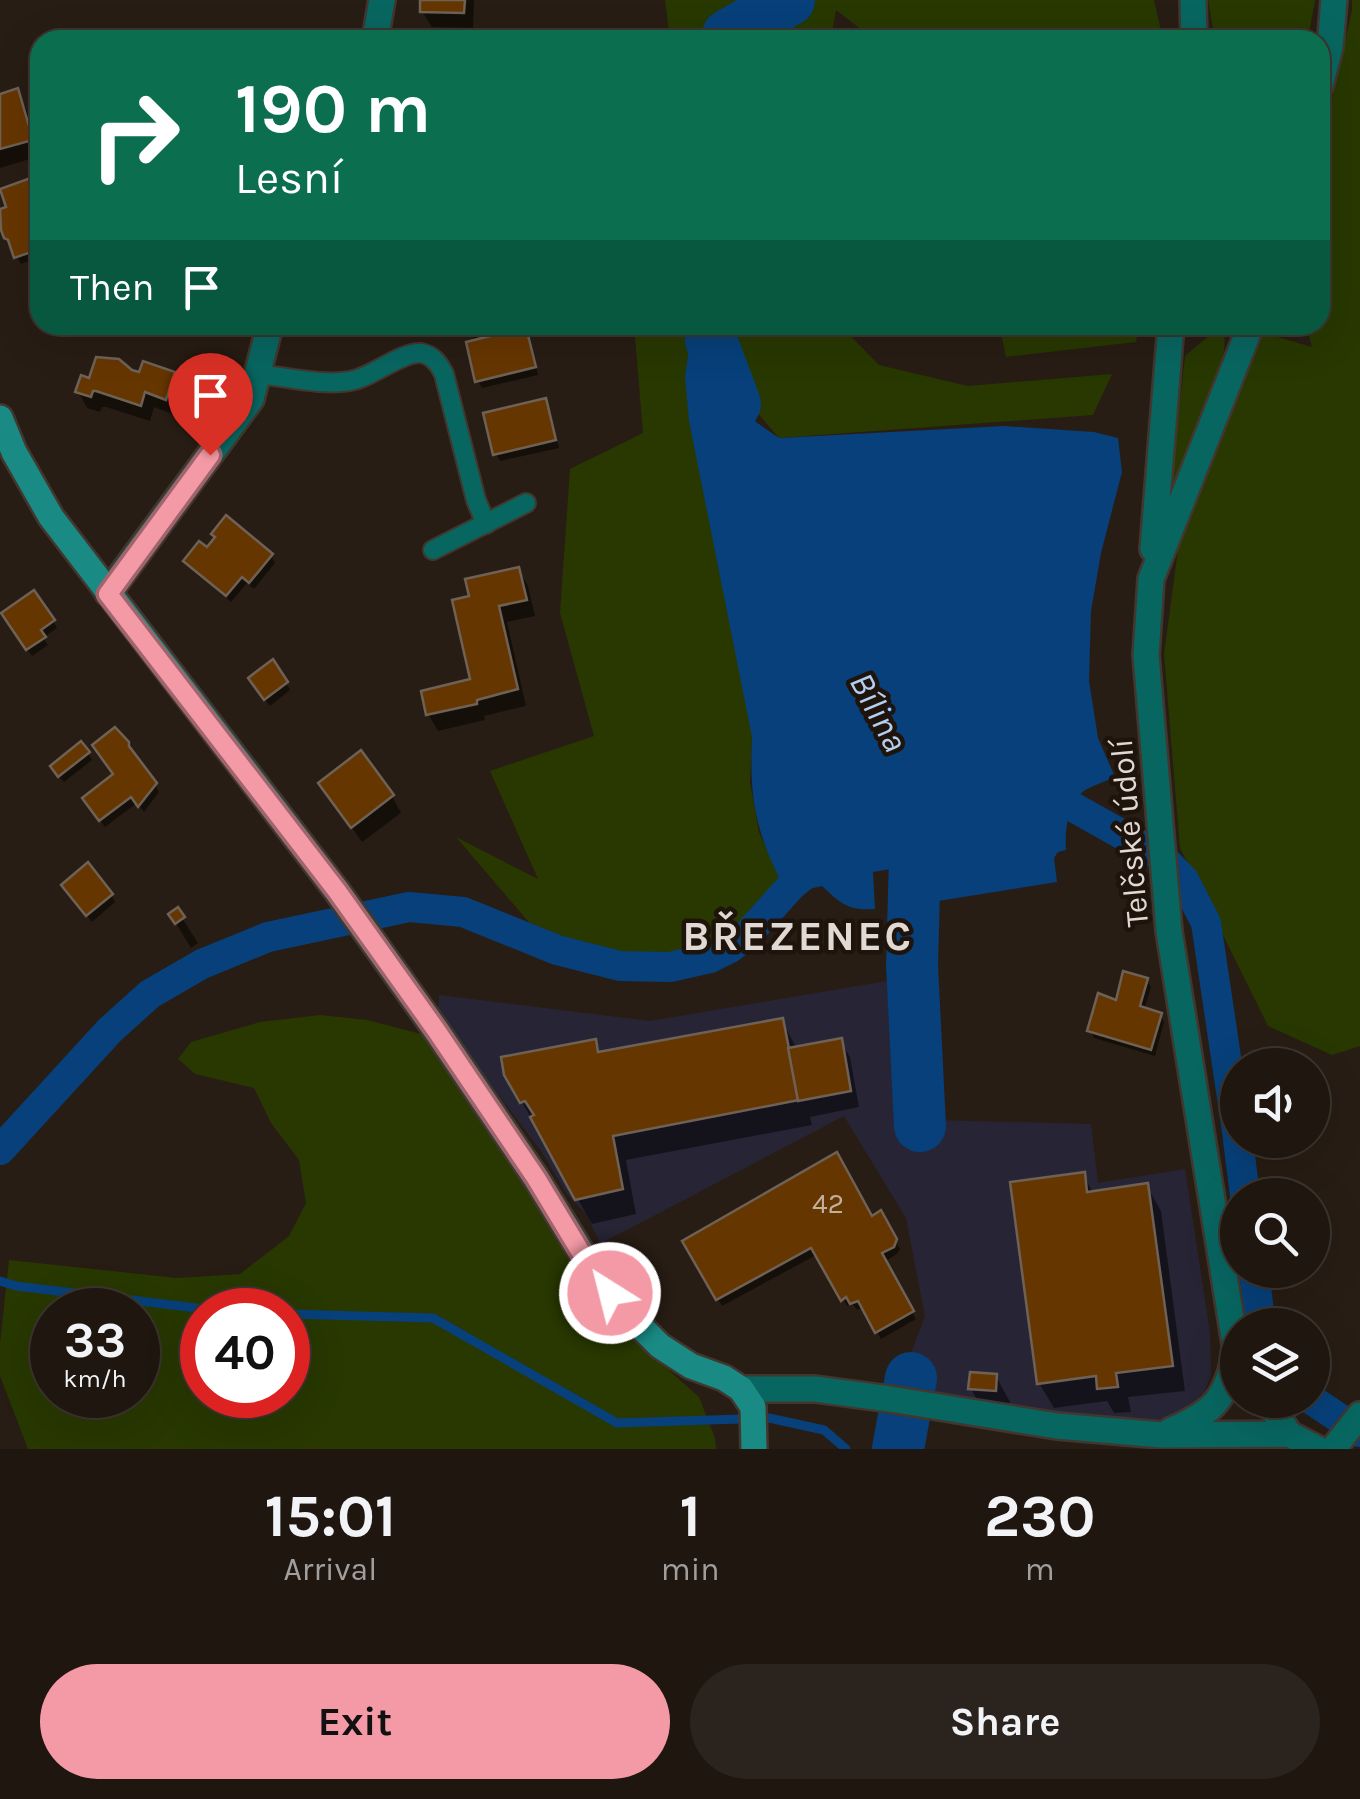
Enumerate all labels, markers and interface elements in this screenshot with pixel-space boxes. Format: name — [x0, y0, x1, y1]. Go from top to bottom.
text: 190 m — [235, 68, 431, 150]
icon: right — [70, 70, 200, 200]
text: Lesní — [235, 152, 343, 204]
icon: arrive — [174, 260, 229, 315]
text: Then — [70, 265, 154, 310]
pin — [168, 353, 253, 456]
icon: arrive — [183, 368, 238, 423]
water label: Bílina — [841, 666, 916, 759]
street label: Telčské údolí — [1103, 737, 1156, 929]
district label: BŘEZENEC — [682, 911, 914, 961]
map controls — [1220, 1048, 1330, 1418]
button: sound — [1220, 1048, 1330, 1158]
button: search — [1220, 1178, 1330, 1288]
house number: 42 — [812, 1187, 844, 1220]
position arrow — [558, 1241, 662, 1345]
speed limit sign: 40 — [180, 1288, 310, 1418]
button: layers — [1220, 1308, 1330, 1418]
text: 33 — [64, 1311, 126, 1370]
text: km/h — [63, 1364, 127, 1393]
text: 15:01 — [264, 1481, 396, 1551]
text: 1 — [679, 1481, 701, 1551]
text: 230 — [984, 1481, 1096, 1551]
text: Arrival — [283, 1551, 377, 1588]
text: min — [661, 1551, 720, 1588]
text: m — [1025, 1551, 1055, 1588]
button: Exit — [40, 1664, 670, 1779]
button: Share — [690, 1664, 1320, 1779]

